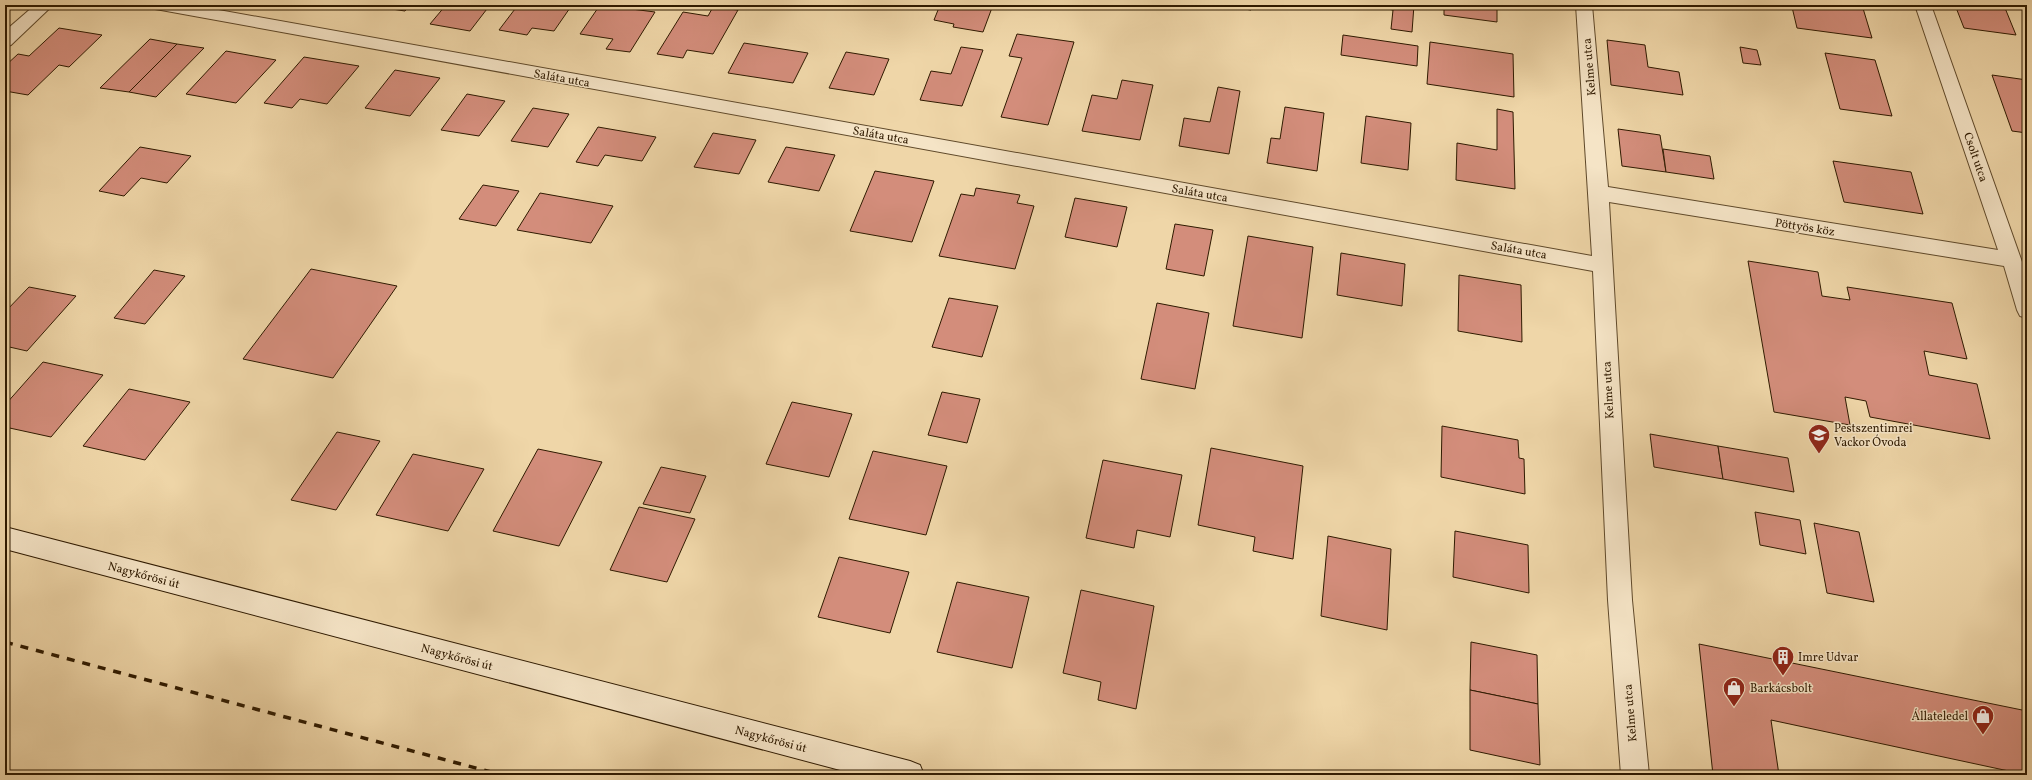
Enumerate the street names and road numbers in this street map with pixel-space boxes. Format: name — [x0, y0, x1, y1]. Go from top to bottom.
street label: Kelme utca — [1580, 37, 1600, 96]
street label: Saláta utca — [532, 66, 591, 92]
street label: Saláta utca — [851, 123, 910, 149]
street label: Csolt utca — [1959, 130, 1991, 184]
street label: Saláta utca — [1170, 181, 1229, 207]
street label: Pöttyös köz — [1774, 215, 1836, 241]
street label: Saláta utca — [1489, 238, 1548, 264]
street label: Kelme utca — [1599, 361, 1619, 419]
street label: Nagykőrösi út — [106, 559, 181, 593]
street label: Nagykőrösi út — [419, 641, 494, 675]
street label: Kelme utca — [1621, 683, 1641, 742]
street label: Nagykőrösi út — [733, 723, 808, 757]

